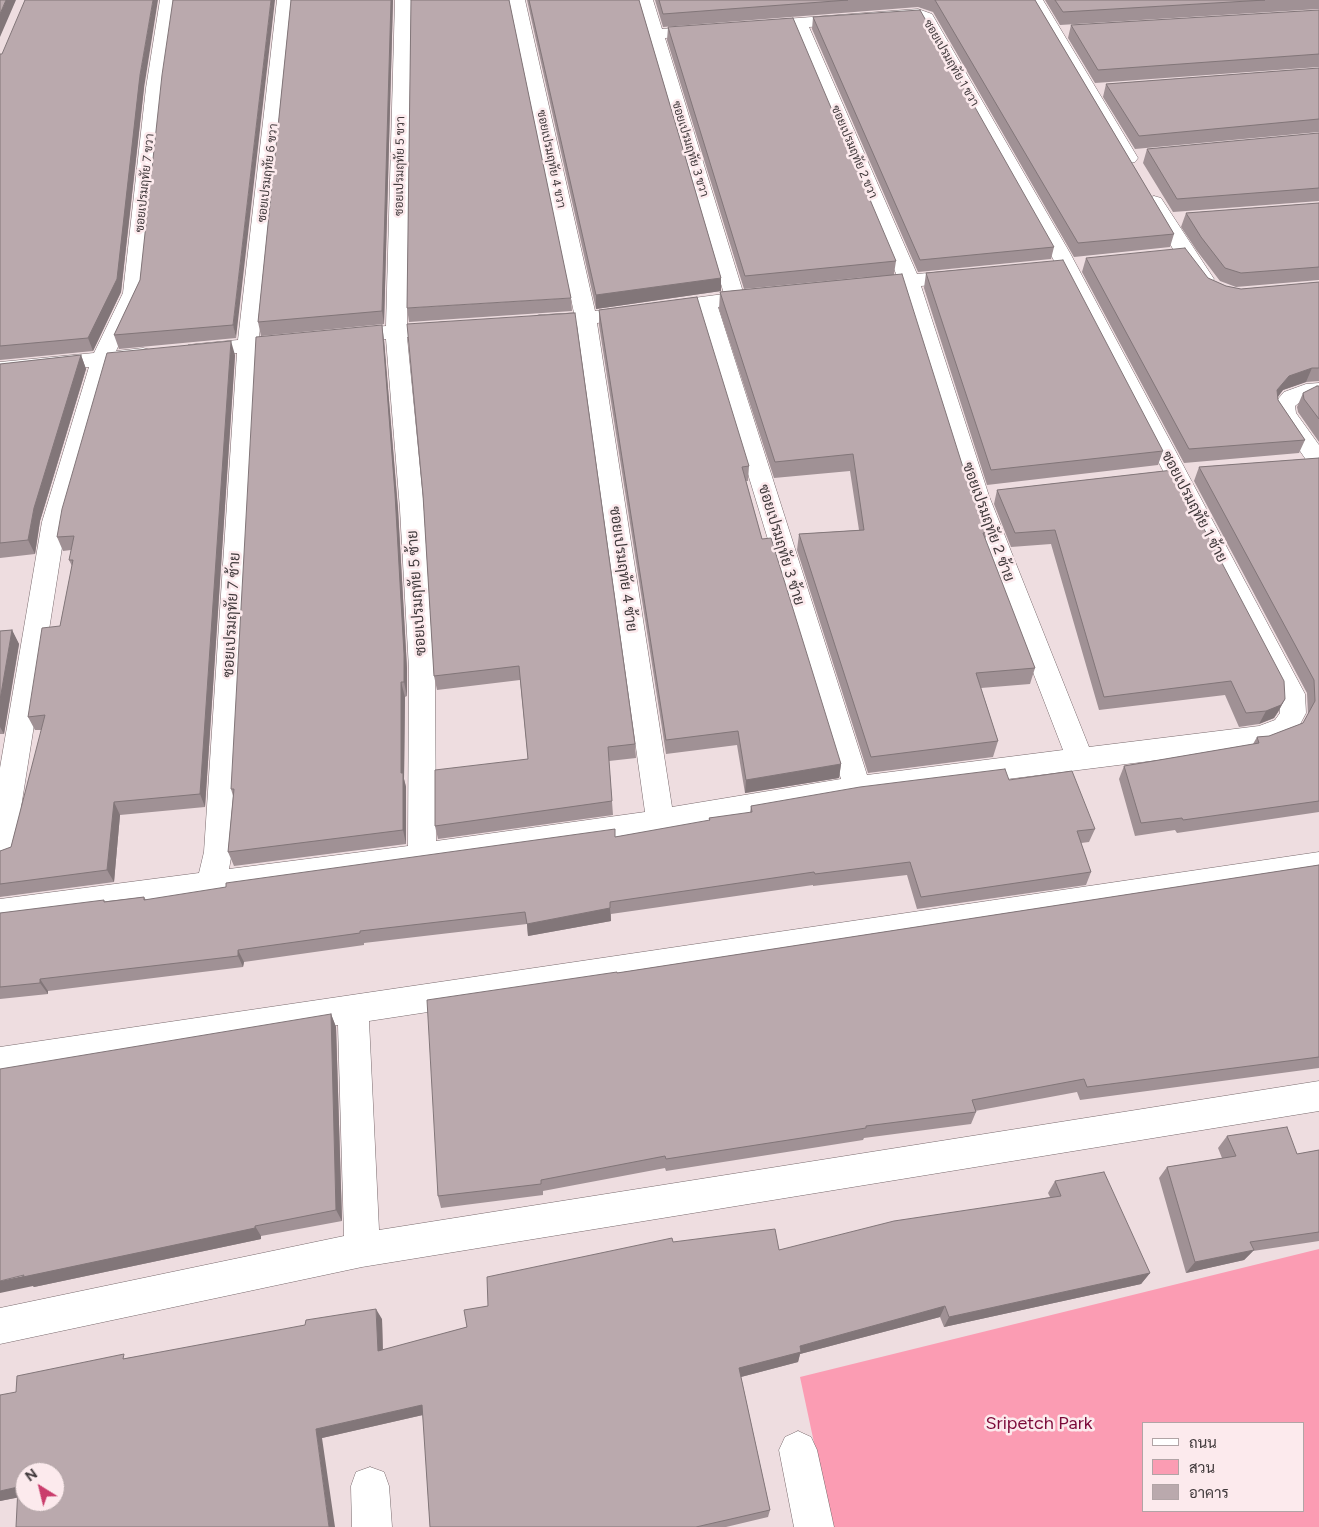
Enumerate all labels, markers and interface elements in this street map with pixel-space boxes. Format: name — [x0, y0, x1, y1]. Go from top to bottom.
street label: ซอยเปรมฤทัย 1 ขวา — [920, 17, 982, 109]
street label: ซอยเปรมฤทัย 3 ขวา — [669, 99, 711, 199]
street label: ซอยเปรมฤทัย 2 ขวา — [828, 103, 880, 201]
street label: ซอยเปรมฤทัย 4 ขวา — [534, 108, 568, 210]
street label: ซอยเปรมฤทัย 5 ขวา — [392, 116, 408, 216]
street label: ซอยเปรมฤทัย 6 ขวา — [255, 123, 281, 223]
street label: ซอยเปรมฤทัย 7 ขวา — [133, 133, 157, 233]
street label: ซอยเปรมฤทัย 1 ซ้าย — [1157, 448, 1231, 566]
street label: ซอยเปรมฤทัย 2 ซ้าย — [958, 460, 1018, 584]
street label: ซอยเปรมฤทัย 3 ซ้าย — [754, 482, 808, 608]
street label: ซอยเปรมฤทัย 4 ซ้าย — [605, 505, 641, 633]
street label: ซอยเปรมฤทัย 5 ซ้าย — [404, 530, 430, 656]
street label: ซอยเปรมฤทัย 7 ซ้าย — [220, 552, 244, 678]
park label: Sripetch Park — [985, 1413, 1093, 1435]
legend — [1142, 1422, 1304, 1512]
text: ถนน — [1189, 1434, 1217, 1452]
text: สวน — [1189, 1459, 1215, 1477]
north arrow — [15, 1462, 65, 1512]
text: N — [22, 1465, 41, 1485]
text: อาคาร — [1189, 1484, 1229, 1502]

